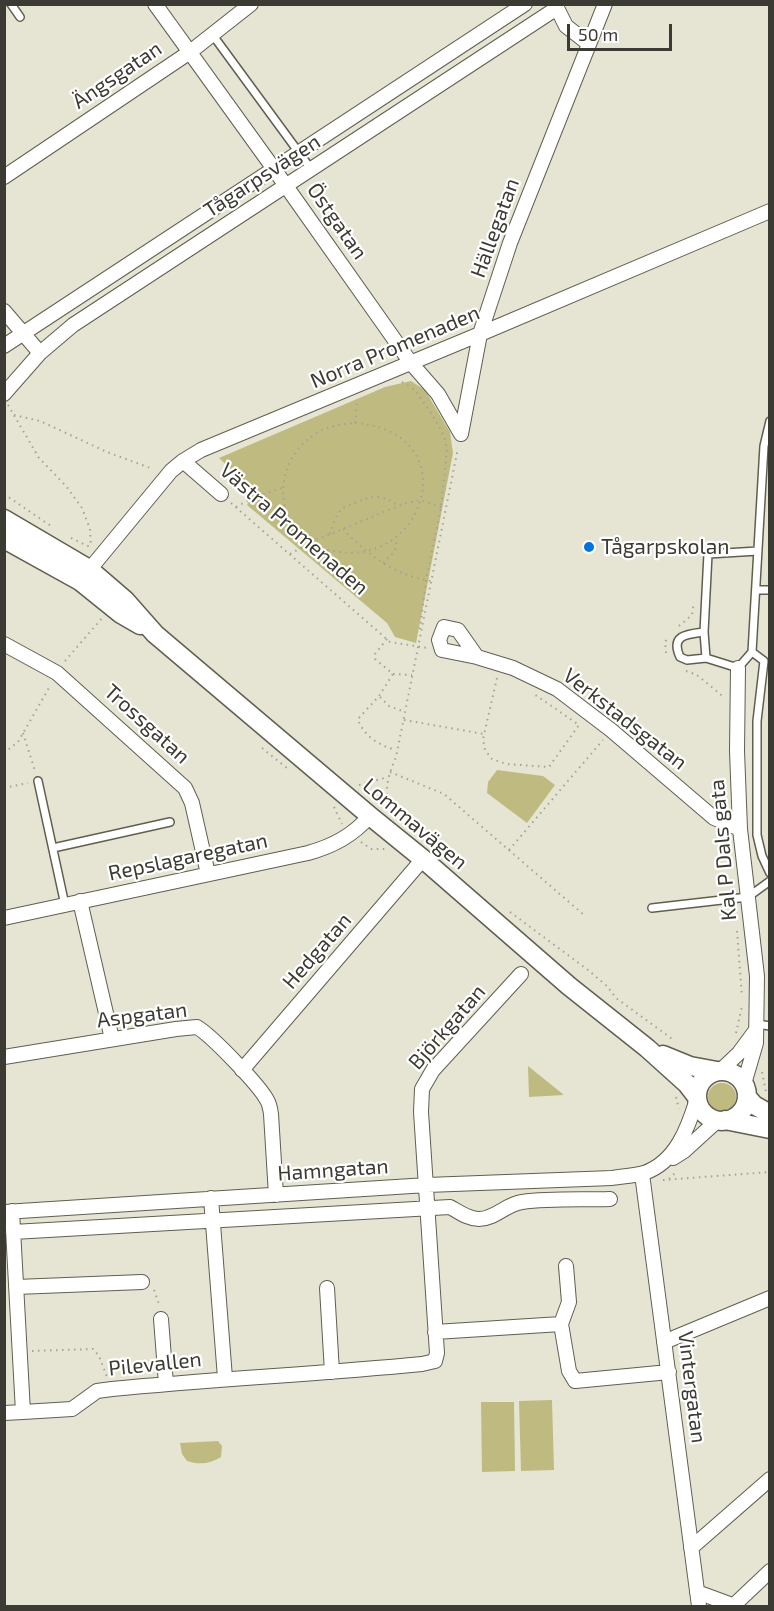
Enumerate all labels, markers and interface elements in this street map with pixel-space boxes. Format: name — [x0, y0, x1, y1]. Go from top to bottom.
scale bar — [570, 12, 675, 50]
text: 50 m — [578, 23, 618, 45]
street label: Ängsgatan — [67, 36, 167, 114]
street label: Tågarpsvägen — [199, 129, 325, 223]
street label: Hällegatan — [465, 175, 525, 281]
street label: Östgatan — [302, 178, 372, 264]
street label: Norra Promenaden — [307, 300, 483, 394]
street label: Västra Promenaden — [215, 458, 373, 600]
place label: Tågarpskolan — [601, 534, 729, 560]
marker: Tågarpskolan — [582, 540, 596, 554]
street label: Verkstadsgatan — [558, 663, 692, 775]
street label: Trossgatan — [99, 679, 195, 769]
street label: Lommavägen — [358, 773, 472, 875]
street label: Kal P Dals gata — [704, 778, 742, 922]
street label: Repslagaregatan — [106, 828, 270, 886]
street label: Hedgatan — [277, 908, 357, 994]
street label: Björkgatan — [403, 979, 491, 1075]
street label: Aspgatan — [95, 997, 189, 1033]
street label: Hamngatan — [277, 1154, 389, 1186]
street label: Vintergatan — [673, 1330, 711, 1444]
street label: Pilevallen — [107, 1347, 203, 1381]

